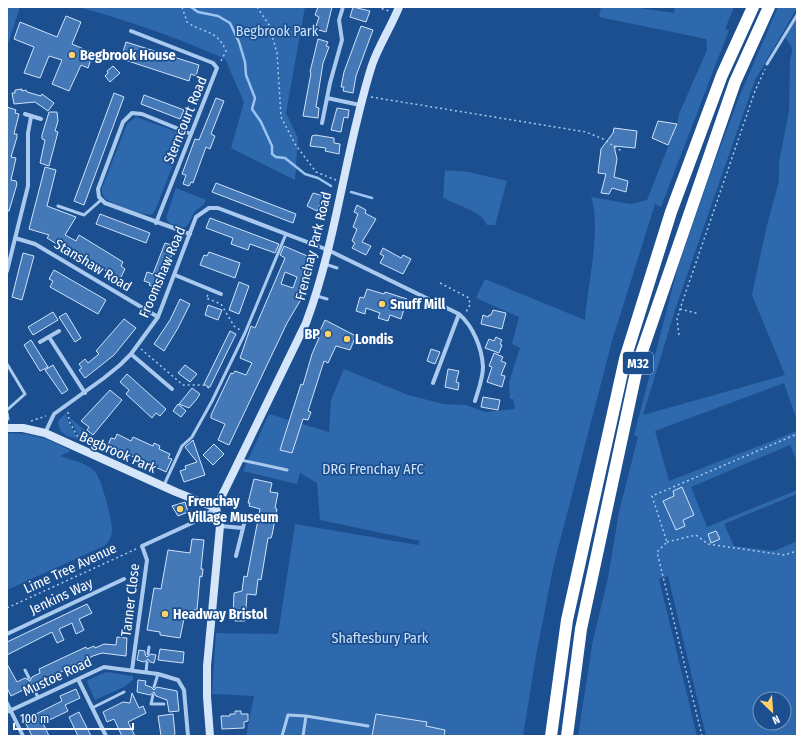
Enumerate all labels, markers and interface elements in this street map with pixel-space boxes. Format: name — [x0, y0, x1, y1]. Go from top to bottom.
park label: Begbrook Park — [236, 23, 319, 40]
place label: Begbrook House — [80, 47, 176, 64]
marker: Begbrook House — [67, 50, 77, 60]
street label: Sterncourt Road — [160, 74, 211, 166]
street label: Frenchay Park Road — [292, 190, 335, 302]
street label: Froomshaw Road — [136, 224, 189, 320]
street label: Stanshaw Road — [51, 236, 135, 295]
place label: Snuff Mill — [390, 296, 446, 313]
marker: Snuff Mill — [377, 299, 387, 309]
place label: BP — [305, 326, 320, 343]
marker: BP — [323, 329, 333, 339]
place label: Londis — [355, 331, 393, 348]
marker: Londis — [342, 334, 352, 344]
road number: M32 — [623, 352, 653, 374]
street label: Begbrook Park — [77, 428, 159, 477]
park label: DRG Frenchay AFC — [322, 461, 424, 478]
place label: Frenchay Village Museum — [187, 493, 279, 526]
marker: Frenchay Village Museum — [175, 504, 185, 514]
street label: Lime Tree Avenue — [21, 539, 119, 597]
street label: Tanner Close — [118, 563, 143, 638]
street label: Jenkins Way — [27, 574, 96, 618]
place label: Headway Bristol — [173, 606, 268, 623]
marker: Headway Bristol — [160, 609, 170, 619]
park label: Shaftesbury Park — [332, 630, 429, 647]
street label: Mustoe Road — [20, 653, 94, 700]
north arrow — [752, 691, 792, 731]
scale bar — [14, 705, 133, 731]
text: 100 m — [20, 712, 49, 726]
text: N — [770, 712, 782, 727]

